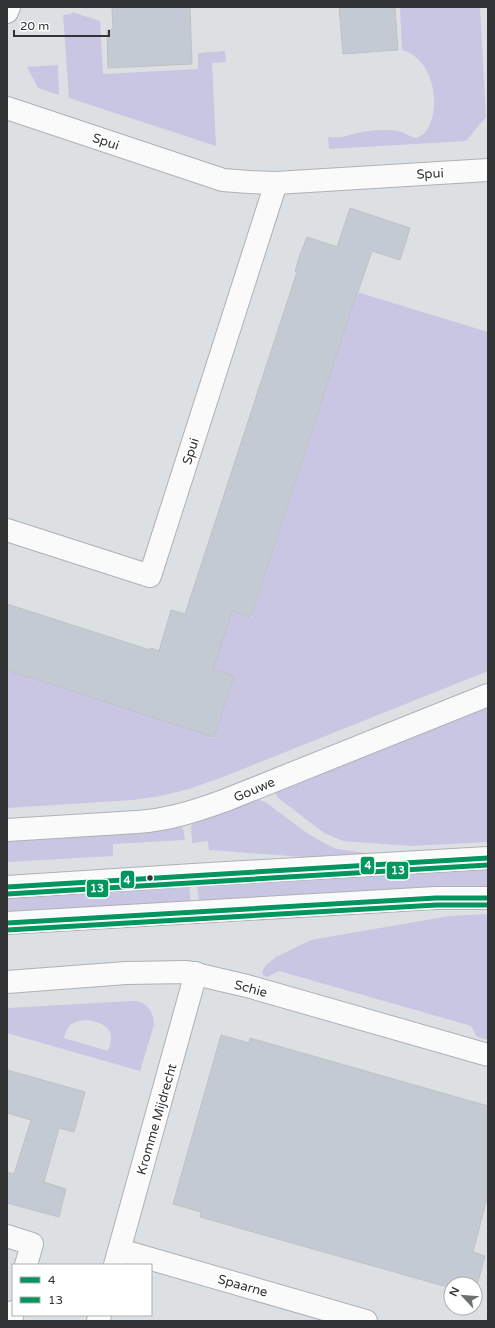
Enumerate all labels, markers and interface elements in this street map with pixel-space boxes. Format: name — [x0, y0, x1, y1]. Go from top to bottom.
scale bar — [14, 12, 109, 38]
text: 20 m — [20, 19, 49, 33]
street label: Spui — [90, 130, 121, 154]
street label: Spui — [416, 165, 444, 183]
street label: Spui — [179, 436, 203, 467]
street label: Gouwe — [231, 774, 277, 806]
line badge: 4 — [360, 856, 375, 875]
text: 4 — [365, 859, 372, 872]
line badge: 13 — [386, 861, 409, 880]
text: 13 — [391, 864, 405, 877]
line badge: 4 — [120, 870, 135, 889]
unlabelled marker — [145, 873, 155, 883]
text: 4 — [124, 874, 131, 887]
line badge: 13 — [86, 879, 109, 898]
text: 13 — [90, 882, 104, 895]
street label: Schie — [233, 977, 269, 1001]
street label: Kromme Mijdrecht — [133, 1062, 181, 1177]
legend — [12, 1264, 152, 1316]
street label: Spaarne — [216, 1271, 269, 1301]
text: 4 — [48, 1273, 56, 1287]
north arrow — [443, 1276, 483, 1316]
text: N — [447, 1285, 462, 1299]
text: 13 — [48, 1293, 63, 1307]

